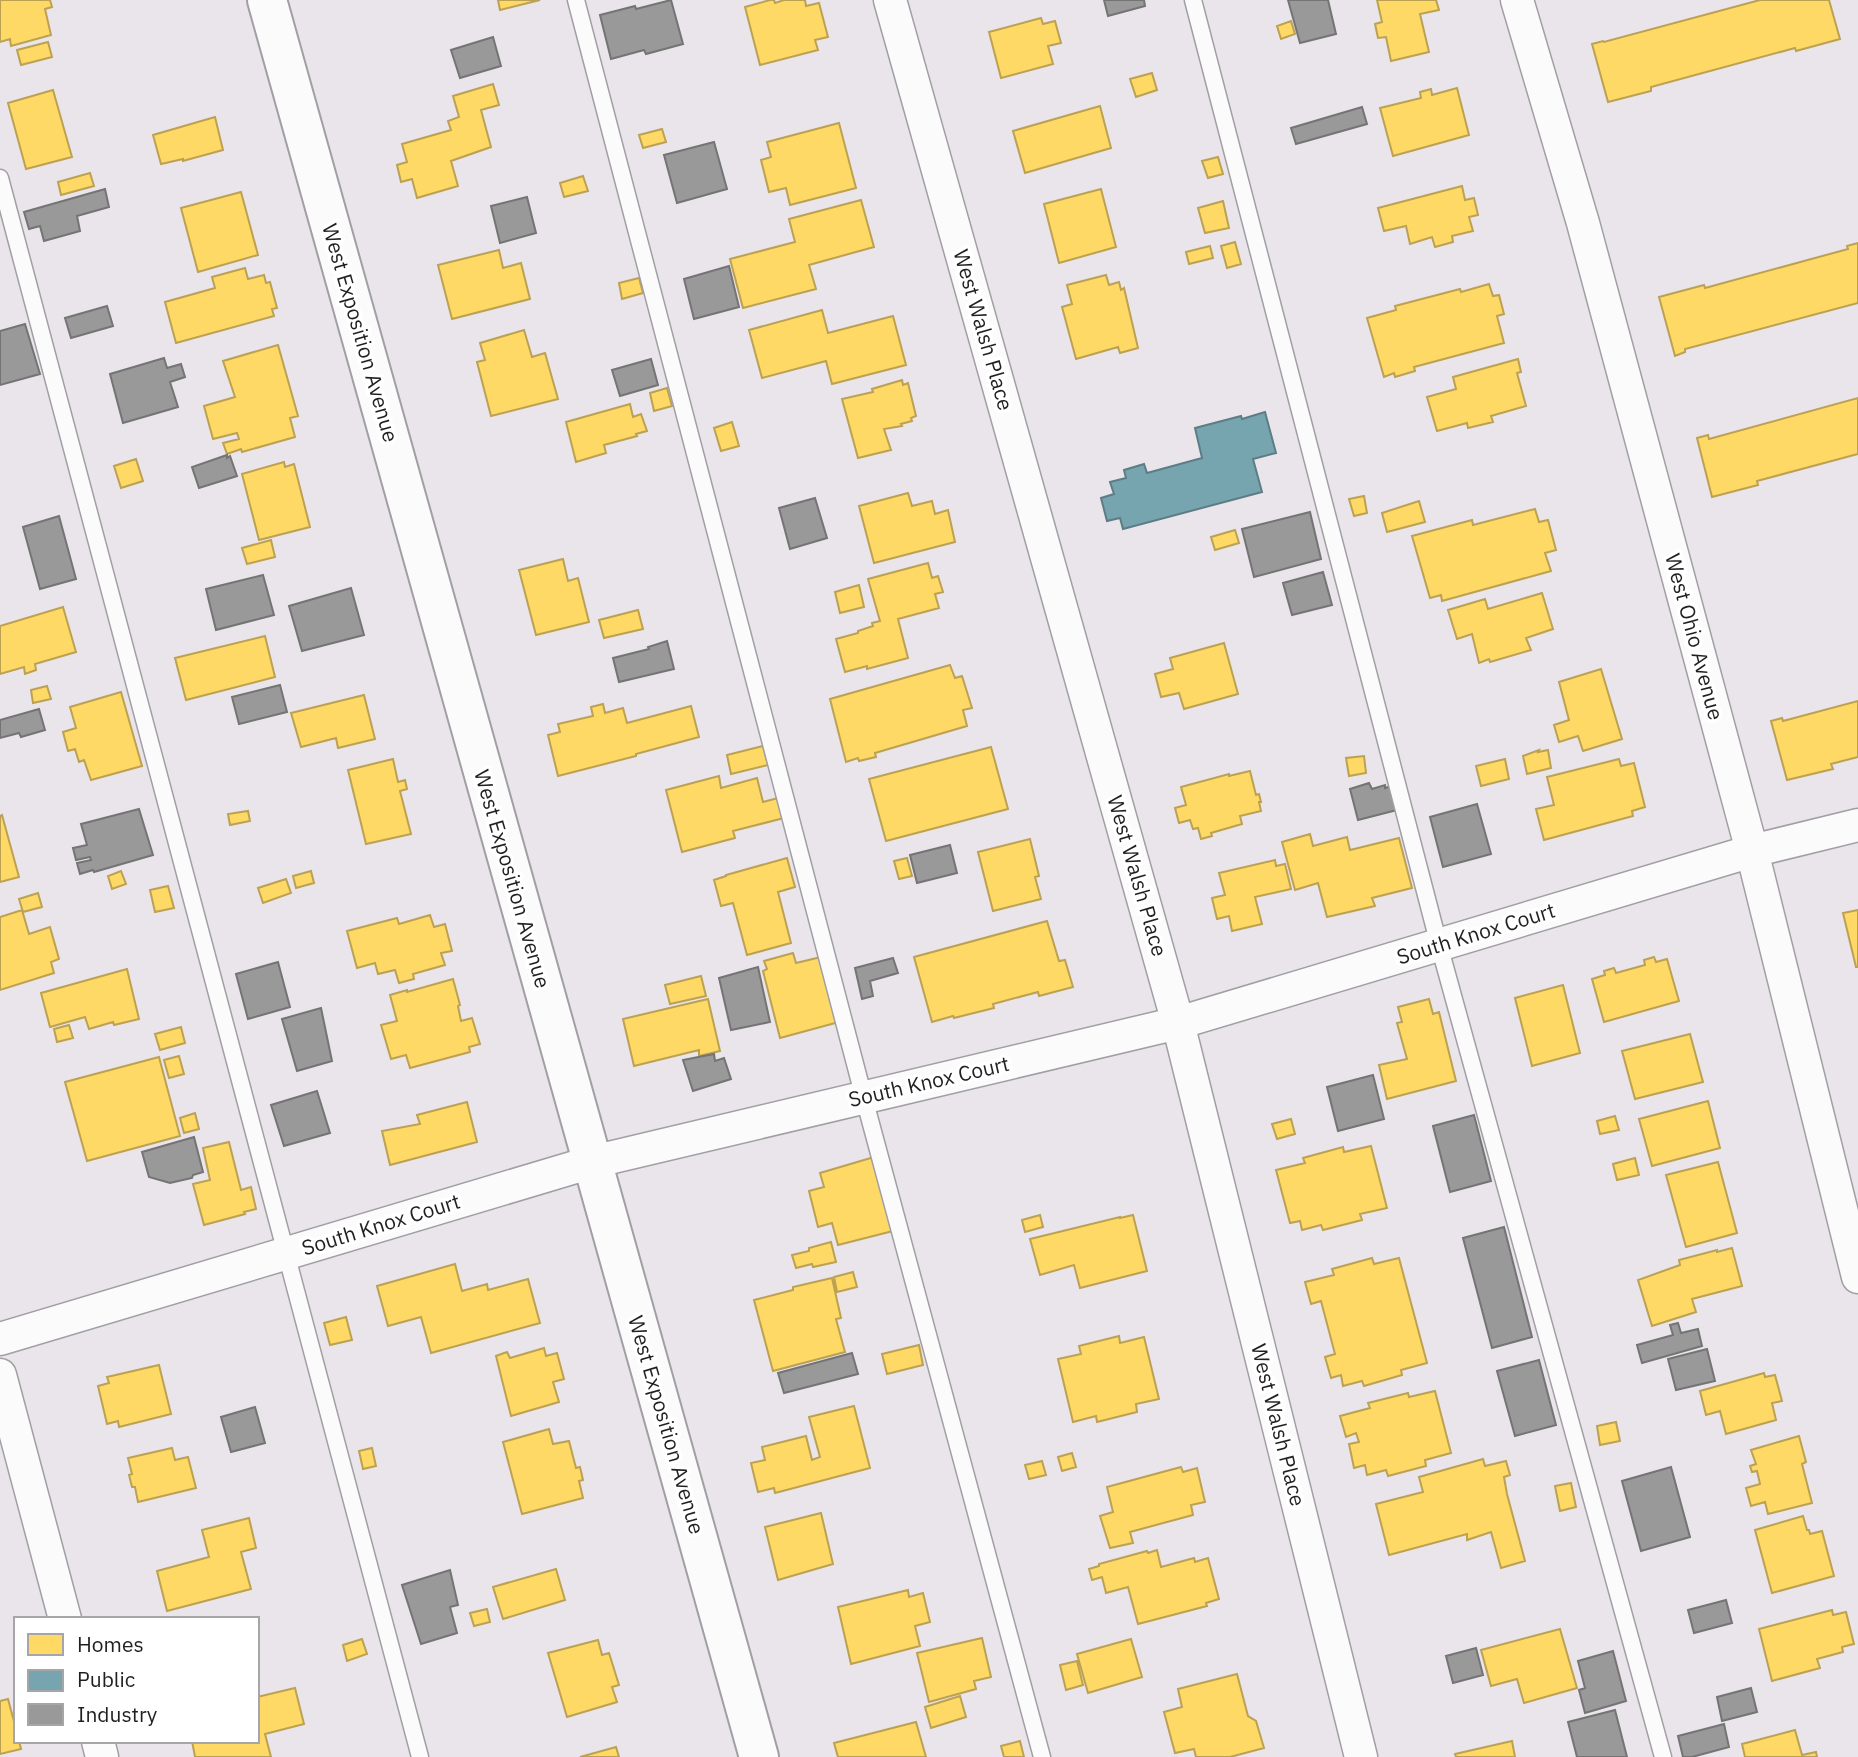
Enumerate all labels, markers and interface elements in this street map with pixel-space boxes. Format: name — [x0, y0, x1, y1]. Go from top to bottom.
street label: West Exposition Avenue — [316, 220, 406, 445]
street label: West Walsh Place — [948, 246, 1020, 414]
street label: West Ohio Avenue — [1659, 550, 1731, 723]
street label: West Exposition Avenue — [468, 766, 558, 991]
street label: West Walsh Place — [1102, 792, 1174, 960]
street label: South Knox Court — [1393, 896, 1558, 970]
street label: South Knox Court — [846, 1049, 1012, 1113]
street label: South Knox Court — [298, 1187, 463, 1261]
street label: West Exposition Avenue — [622, 1312, 712, 1537]
street label: West Walsh Place — [1245, 1341, 1313, 1509]
legend — [14, 1617, 259, 1743]
text: Homes — [77, 1630, 144, 1658]
text: Public — [77, 1665, 135, 1693]
text: Industry — [77, 1700, 158, 1728]

